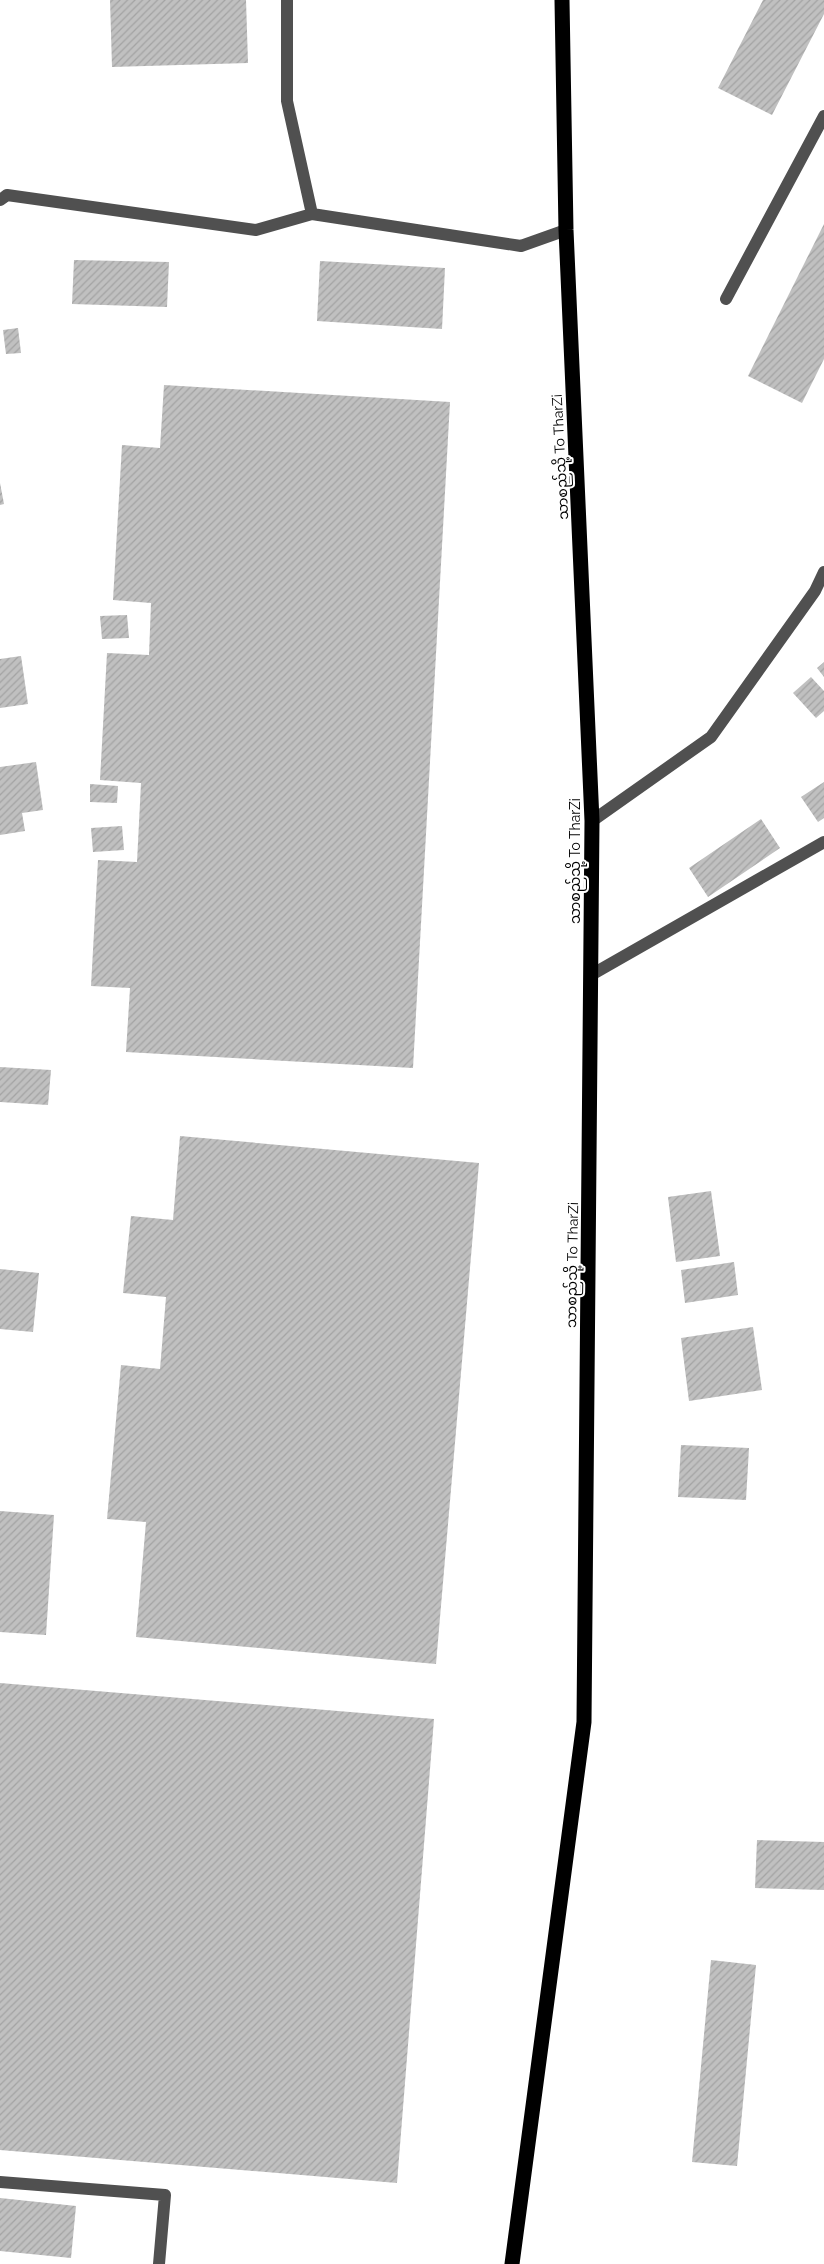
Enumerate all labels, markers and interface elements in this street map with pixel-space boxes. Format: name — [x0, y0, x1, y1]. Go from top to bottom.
street label: သာစည်သို့ To TharZi — [547, 394, 575, 520]
street label: သာစည်သို့ To TharZi — [565, 798, 587, 924]
street label: သာစည်သို့ To TharZi — [561, 1202, 585, 1328]

